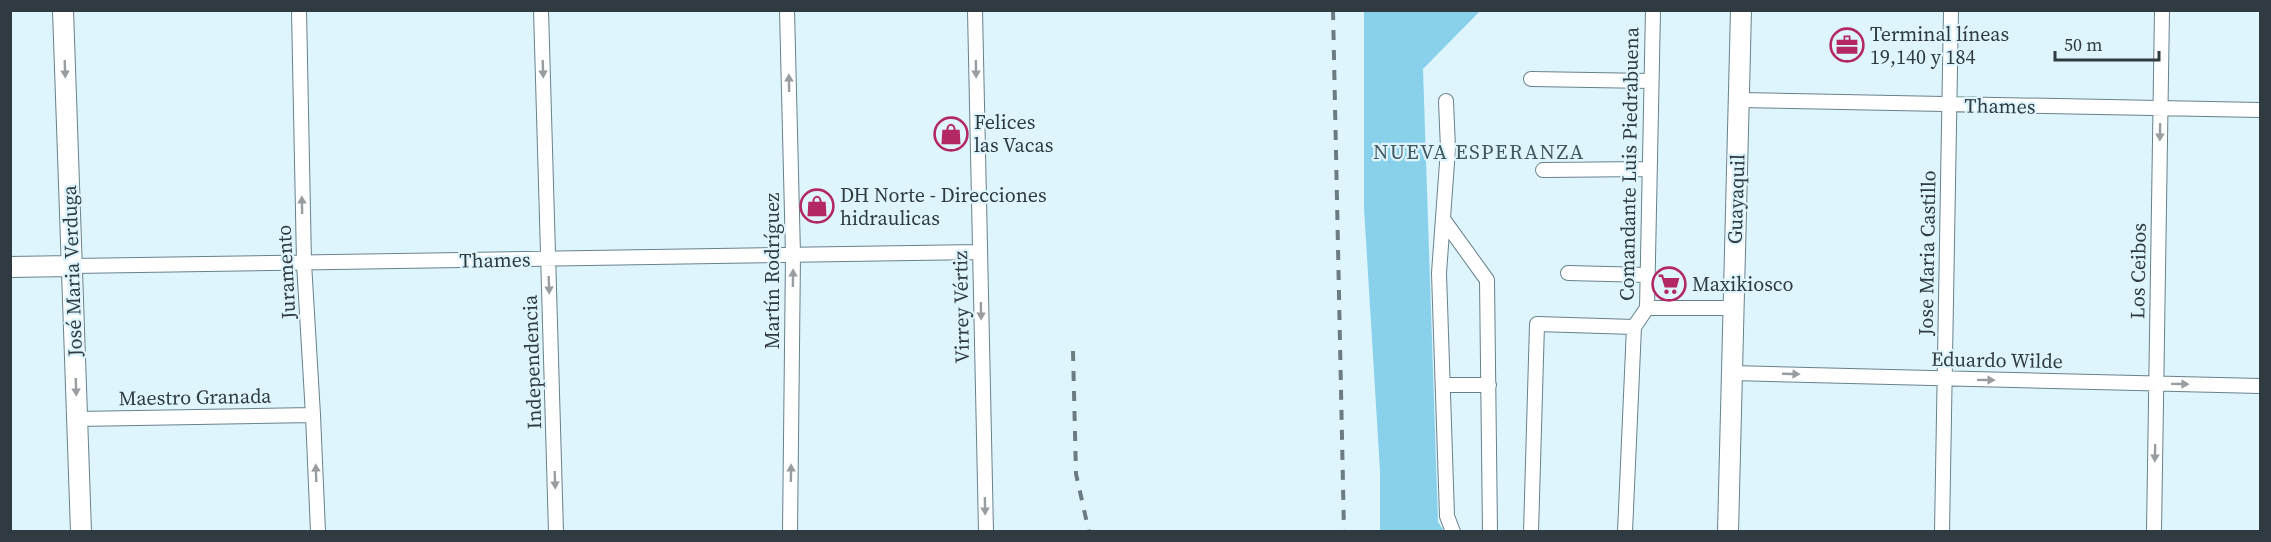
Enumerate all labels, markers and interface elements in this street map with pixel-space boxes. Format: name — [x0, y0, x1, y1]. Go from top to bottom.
place label: Terminal líneas 19,140 y 184 — [1870, 20, 2009, 71]
scale bar — [2055, 24, 2158, 62]
street label: Comandante Luis Piedrabuena — [1613, 26, 1645, 301]
office icon: Terminal líneas 19,140 y 184 — [1829, 27, 1865, 63]
text: 50 m — [2064, 32, 2102, 57]
one-way arrow — [60, 59, 69, 78]
one-way arrow — [538, 59, 547, 78]
one-way arrow — [971, 59, 981, 78]
one-way arrow — [784, 74, 793, 93]
street label: Thames — [1964, 91, 2036, 121]
place label: Felices las Vacas — [974, 108, 1053, 159]
shop icon: Felices las Vacas — [933, 116, 969, 152]
one-way arrow — [2155, 122, 2165, 141]
district label: NUEVA ESPERANZA — [1373, 137, 1585, 166]
street label: Guayaquil — [1720, 153, 1752, 245]
street label: Jose Maria Castillo — [1912, 170, 1942, 337]
place label: DH Norte - Direcciones hidraulicas — [840, 181, 1047, 232]
street label: José Maria Verduga — [55, 184, 89, 358]
shop icon: DH Norte - Direcciones hidraulicas — [799, 188, 835, 224]
street label: Martín Rodríguez — [758, 193, 786, 349]
one-way arrow — [298, 195, 307, 214]
street label: Los Ceibos — [2123, 223, 2153, 319]
street label: Juramento — [270, 224, 303, 321]
street label: Thames — [459, 245, 531, 275]
street label: Virrey Vértiz — [946, 250, 976, 364]
supermarket icon: Maxikiosco — [1651, 266, 1687, 302]
one-way arrow — [788, 269, 797, 288]
place label: Maxikiosco — [1692, 270, 1794, 298]
one-way arrow — [544, 275, 554, 294]
street label: Independencia — [516, 294, 548, 430]
one-way arrow — [976, 301, 985, 320]
street label: Eduardo Wilde — [1931, 345, 2063, 375]
one-way arrow — [1781, 370, 1800, 379]
one-way arrow — [1976, 375, 1995, 384]
one-way arrow — [72, 378, 81, 397]
one-way arrow — [2171, 379, 2190, 388]
street label: Maestro Granada — [118, 382, 272, 412]
one-way arrow — [2150, 443, 2160, 462]
one-way arrow — [311, 464, 320, 483]
one-way arrow — [786, 464, 795, 483]
one-way arrow — [550, 470, 560, 489]
one-way arrow — [981, 496, 990, 515]

